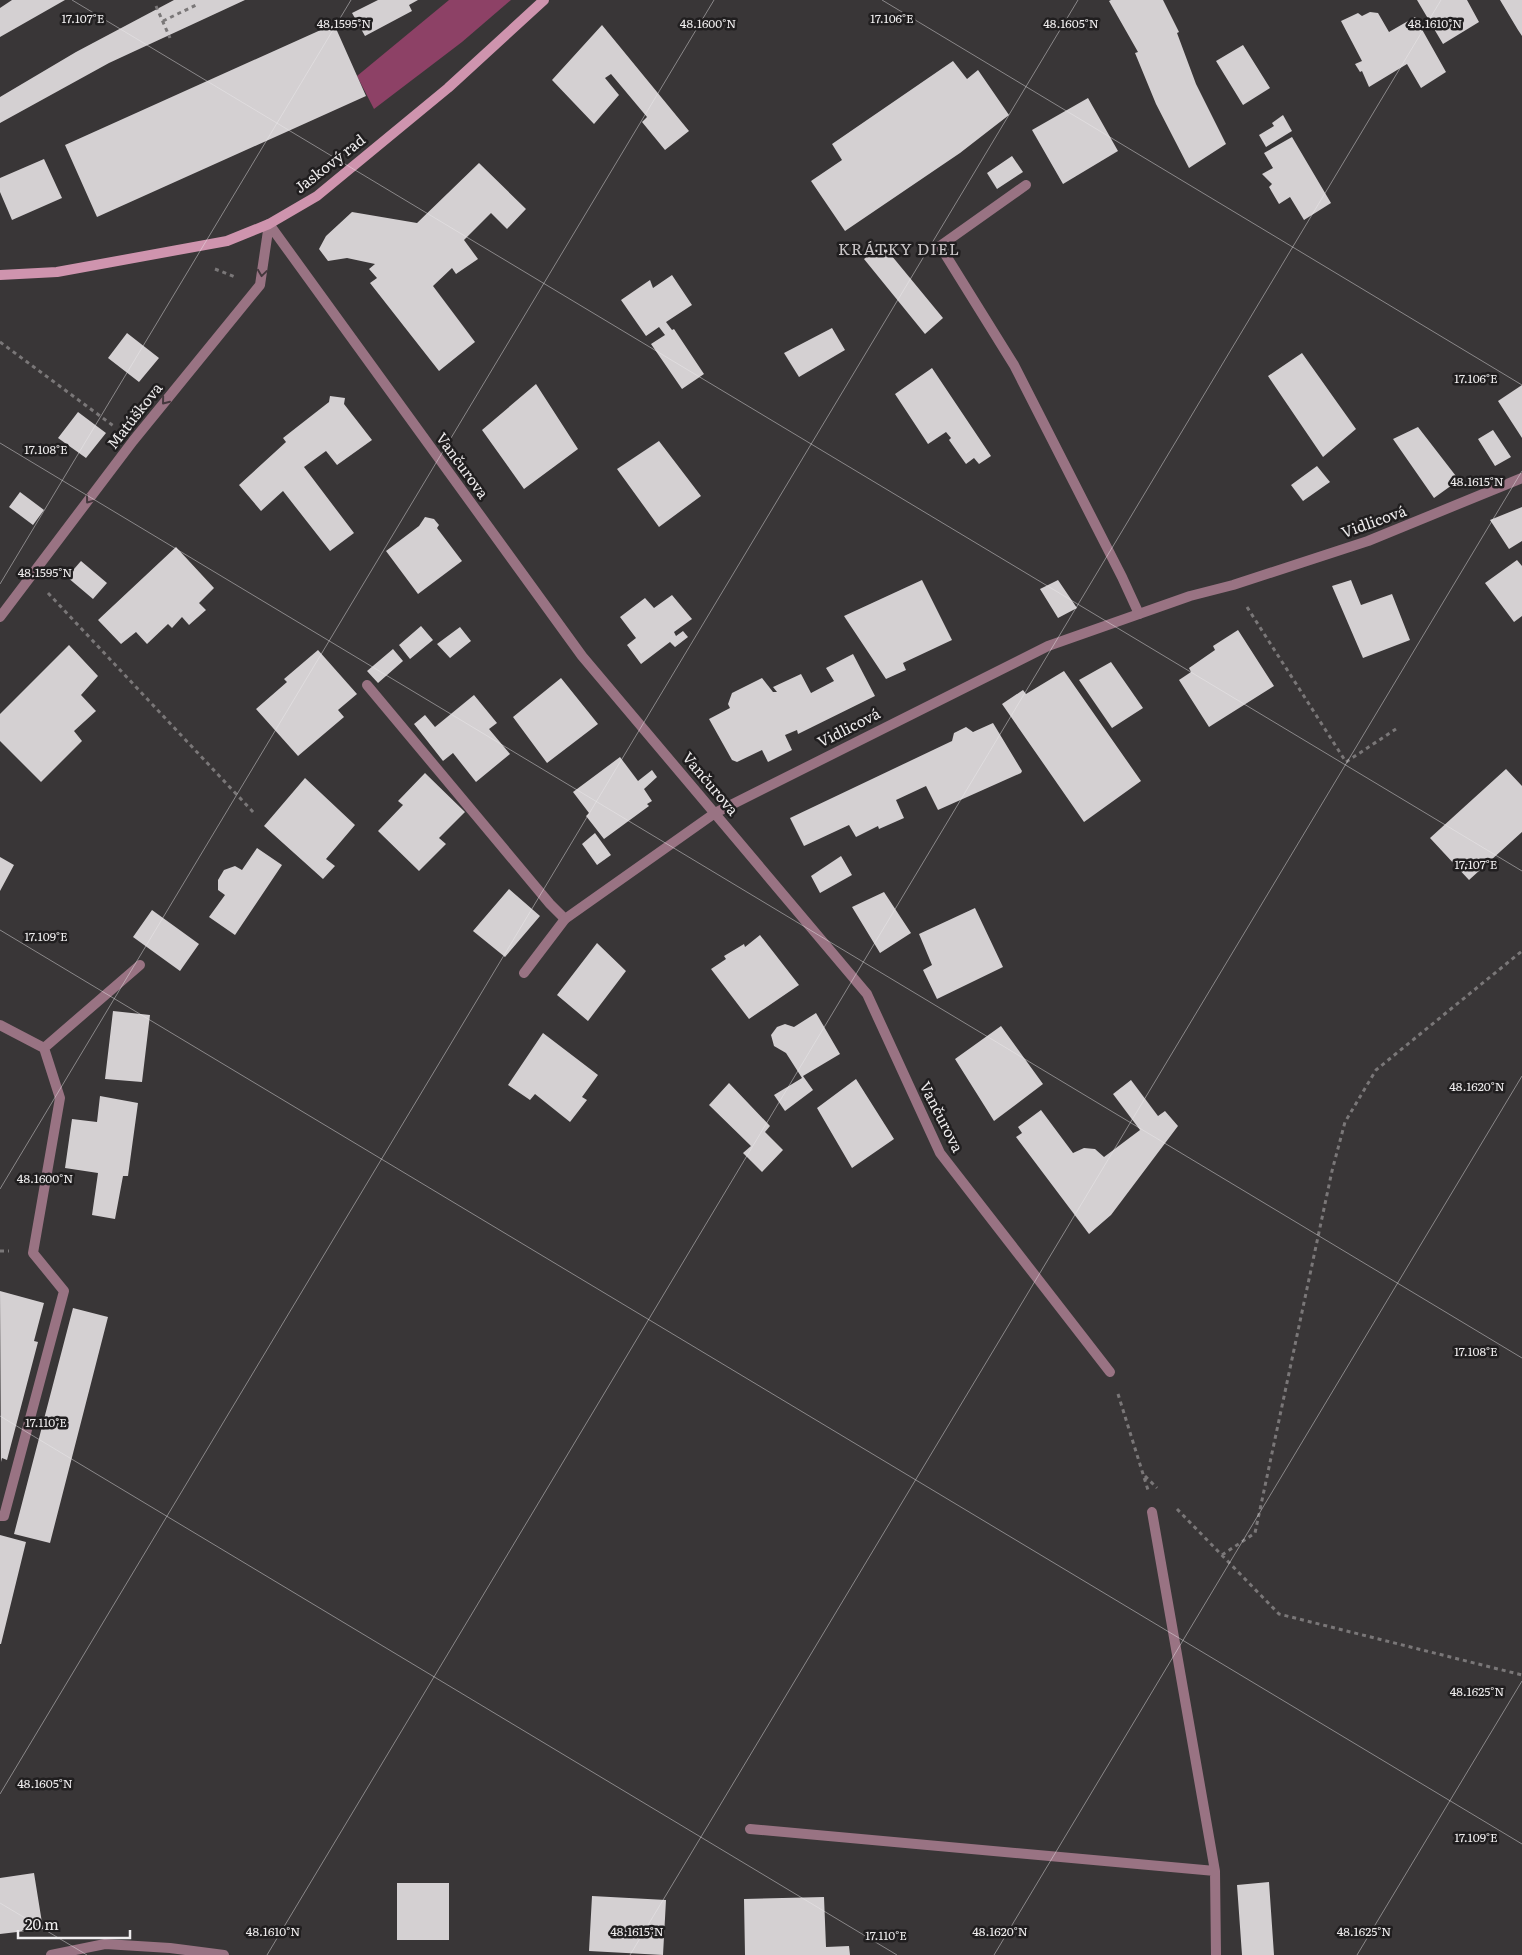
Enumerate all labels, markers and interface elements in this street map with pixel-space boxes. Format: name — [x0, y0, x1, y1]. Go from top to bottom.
text: 17.107°E — [62, 9, 105, 27]
text: 17.106°E — [870, 9, 914, 27]
text: 48.1595°N — [317, 14, 371, 32]
text: 48.1600°N — [680, 14, 736, 32]
text: 48.1605°N — [1043, 14, 1099, 32]
text: 48.1610°N — [1408, 14, 1462, 32]
street label: Jaskový rad — [289, 128, 370, 198]
district label: KRÁTKY DIEL — [838, 236, 960, 260]
one-way arrow — [257, 269, 268, 277]
text: 17.106°E — [1454, 369, 1498, 387]
street label: Matúškova — [100, 376, 168, 453]
one-way arrow — [162, 396, 171, 405]
street label: Vančurova — [431, 427, 496, 504]
text: 17.108°E — [24, 440, 68, 458]
text: 48.1615°N — [1450, 472, 1504, 490]
one-way arrow — [86, 494, 94, 503]
street label: Vidlicová — [1338, 498, 1410, 543]
text: 48.1595°N — [18, 563, 72, 581]
street label: Vidlicová — [813, 701, 885, 752]
street label: Vančurova — [678, 746, 745, 821]
text: 17.107°E — [1455, 855, 1498, 873]
text: 17.109°E — [24, 927, 68, 945]
street label: Vančurova — [915, 1077, 970, 1157]
text: 48.1620°N — [1449, 1077, 1505, 1095]
text: 48.1600°N — [17, 1169, 73, 1187]
text: 17.108°E — [1454, 1342, 1498, 1360]
text: 17.110°E — [25, 1413, 67, 1431]
text: 48.1625°N — [1450, 1682, 1504, 1700]
text: 48.1605°N — [17, 1774, 73, 1792]
text: 17.109°E — [1454, 1828, 1498, 1846]
scale bar — [18, 1908, 130, 1940]
text: 20 m — [25, 1912, 59, 1935]
text: 48.1610°N — [246, 1922, 300, 1940]
text: 48.1615°N — [610, 1922, 664, 1940]
text: 48.1620°N — [972, 1922, 1028, 1940]
text: 48.1625°N — [1337, 1922, 1391, 1940]
text: 17.110°E — [865, 1926, 907, 1944]

